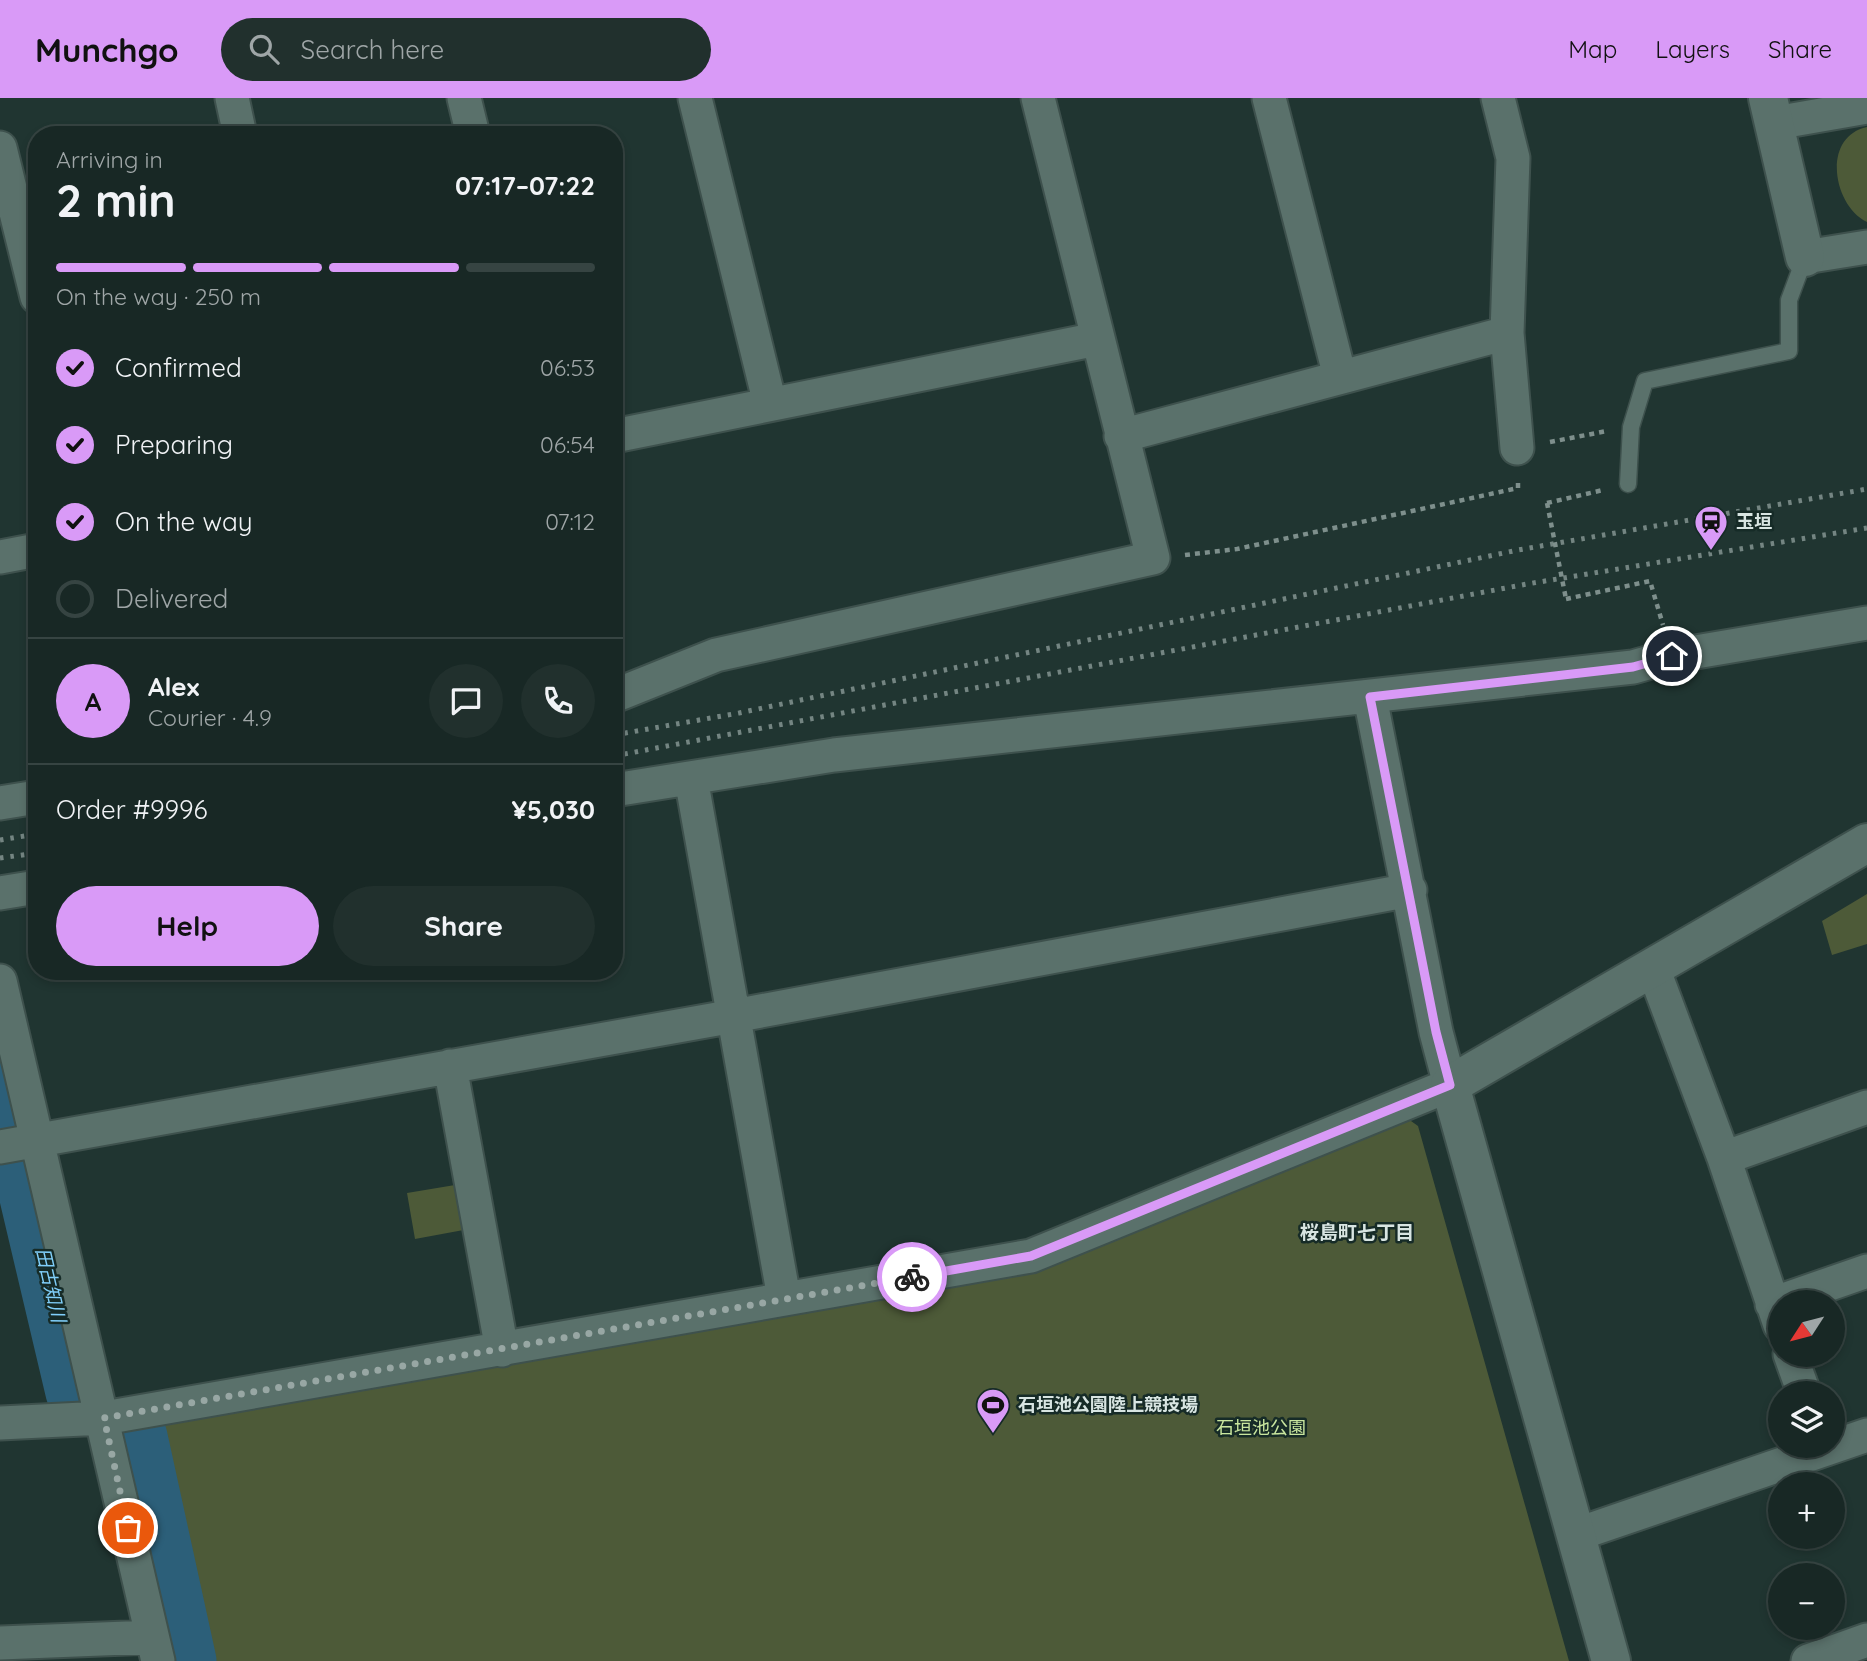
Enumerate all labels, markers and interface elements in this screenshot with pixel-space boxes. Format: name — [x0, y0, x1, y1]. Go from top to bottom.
search box — [221, 18, 711, 81]
text: Munchgo — [35, 29, 179, 70]
icon: search — [245, 30, 283, 68]
text: Search here — [301, 33, 444, 66]
text: Map — [1568, 34, 1617, 64]
text: Layers — [1655, 34, 1730, 64]
text: Share — [1768, 34, 1832, 64]
text: Arriving in — [56, 145, 163, 174]
text: 07:17–07:22 — [455, 169, 595, 202]
text: 2 min — [56, 171, 176, 229]
text: On the way · 250 m — [56, 282, 261, 311]
icon: check — [56, 349, 94, 387]
text: Confirmed — [115, 351, 242, 384]
text: 06:53 — [540, 353, 595, 382]
icon: check — [56, 426, 94, 464]
text: Preparing — [115, 428, 233, 461]
text: 06:54 — [540, 430, 595, 459]
icon: check — [56, 503, 94, 541]
station icon: 玉垣 — [1692, 503, 1730, 552]
text: On the way — [115, 505, 253, 538]
text: 07:12 — [545, 507, 595, 536]
place label: 玉垣 — [1736, 510, 1772, 533]
text: Delivered — [115, 582, 228, 615]
pin — [1642, 626, 1702, 686]
icon: home — [1653, 637, 1691, 675]
button: chat — [429, 664, 503, 738]
button: phone — [521, 664, 595, 738]
text: Alex — [148, 670, 199, 703]
text: A — [85, 685, 101, 718]
text: Courier · 4.9 — [148, 703, 272, 732]
text: Order #9996 — [56, 793, 207, 826]
text: ¥5,030 — [511, 793, 595, 826]
button: Help — [56, 886, 319, 966]
button: Share — [333, 886, 595, 966]
district label: 桜島町七丁目 — [1300, 1220, 1414, 1244]
courier — [877, 1242, 947, 1312]
water label: 田古知川 — [31, 1245, 72, 1327]
icon: bike — [893, 1258, 931, 1296]
north arrow — [1768, 1290, 1844, 1367]
map controls — [1768, 1290, 1845, 1640]
button: layers — [1768, 1381, 1845, 1458]
sports icon: 石垣池公園陸上競技場 — [974, 1386, 1012, 1435]
place label: 石垣池公園陸上競技場 — [1018, 1393, 1198, 1416]
park label: 石垣池公園 — [1216, 1416, 1306, 1439]
button: + — [1768, 1472, 1845, 1549]
pin — [98, 1498, 158, 1558]
icon: bag — [109, 1509, 147, 1547]
button: − — [1768, 1563, 1845, 1640]

